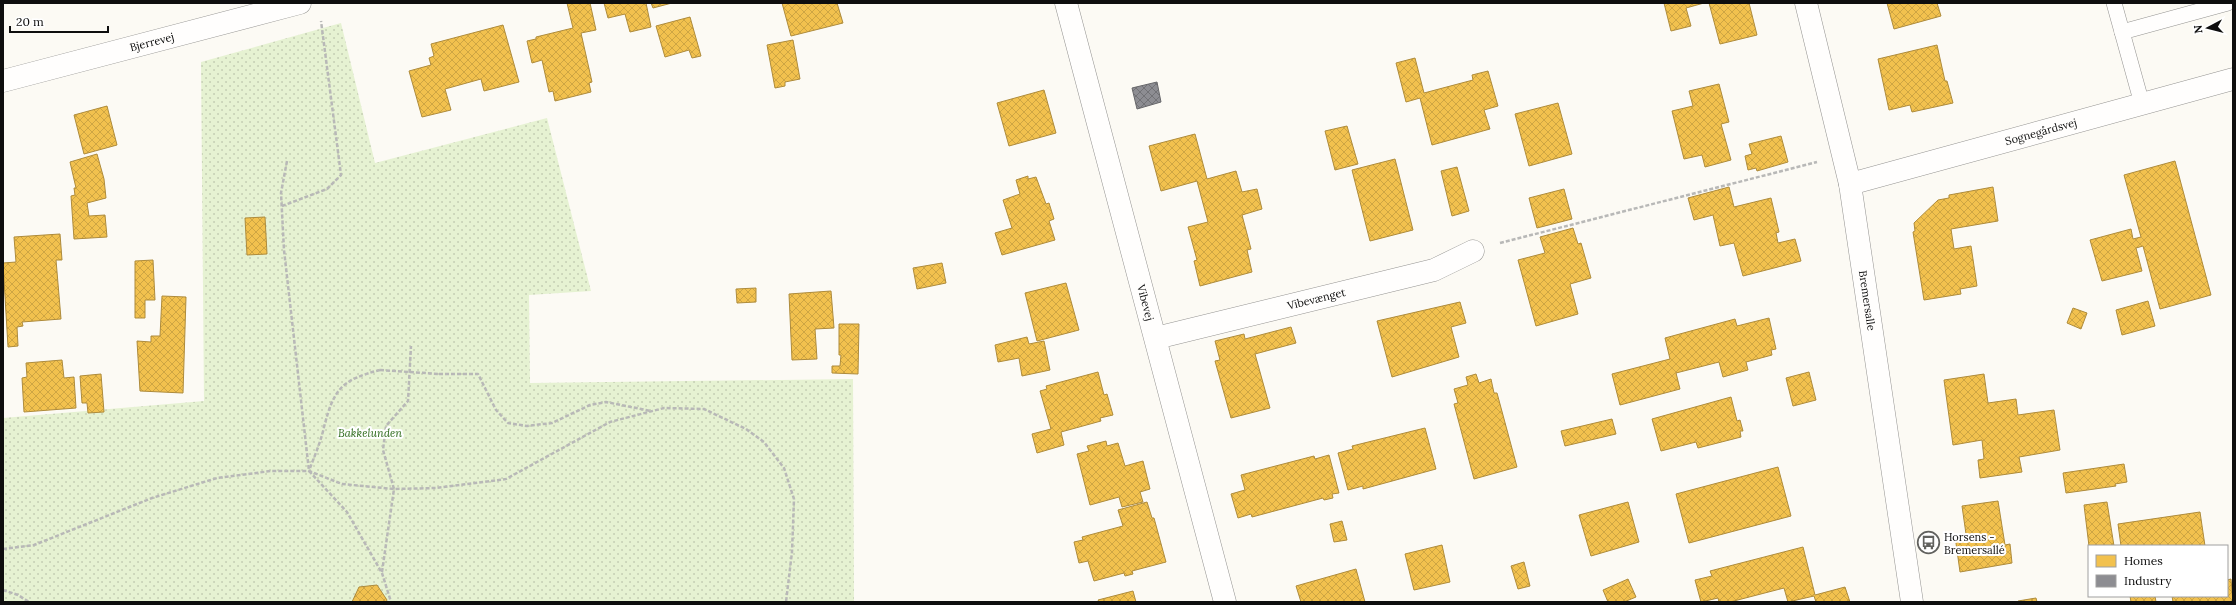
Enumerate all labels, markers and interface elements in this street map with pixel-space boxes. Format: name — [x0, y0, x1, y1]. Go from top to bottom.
scale bar — [10, 8, 108, 34]
north arrow — [2188, 8, 2228, 48]
text: 20 m — [16, 14, 44, 29]
text: N — [2191, 24, 2206, 34]
street label: Bjerrevej — [128, 29, 176, 54]
street label: Sognegårdsvej — [2003, 115, 2079, 148]
street label: Bremersalle — [1856, 269, 1879, 332]
street label: Vibevej — [1134, 282, 1157, 322]
street label: Vibevænget — [1285, 285, 1347, 313]
park label: Bakkelunden — [338, 426, 402, 440]
bus stop icon: Horsens - Bremersallé — [1916, 530, 1942, 556]
place label: Horsens - Bremersallé — [1944, 530, 2005, 557]
legend — [2088, 545, 2228, 597]
text: Homes — [2124, 553, 2163, 568]
text: Industry — [2124, 573, 2172, 588]

